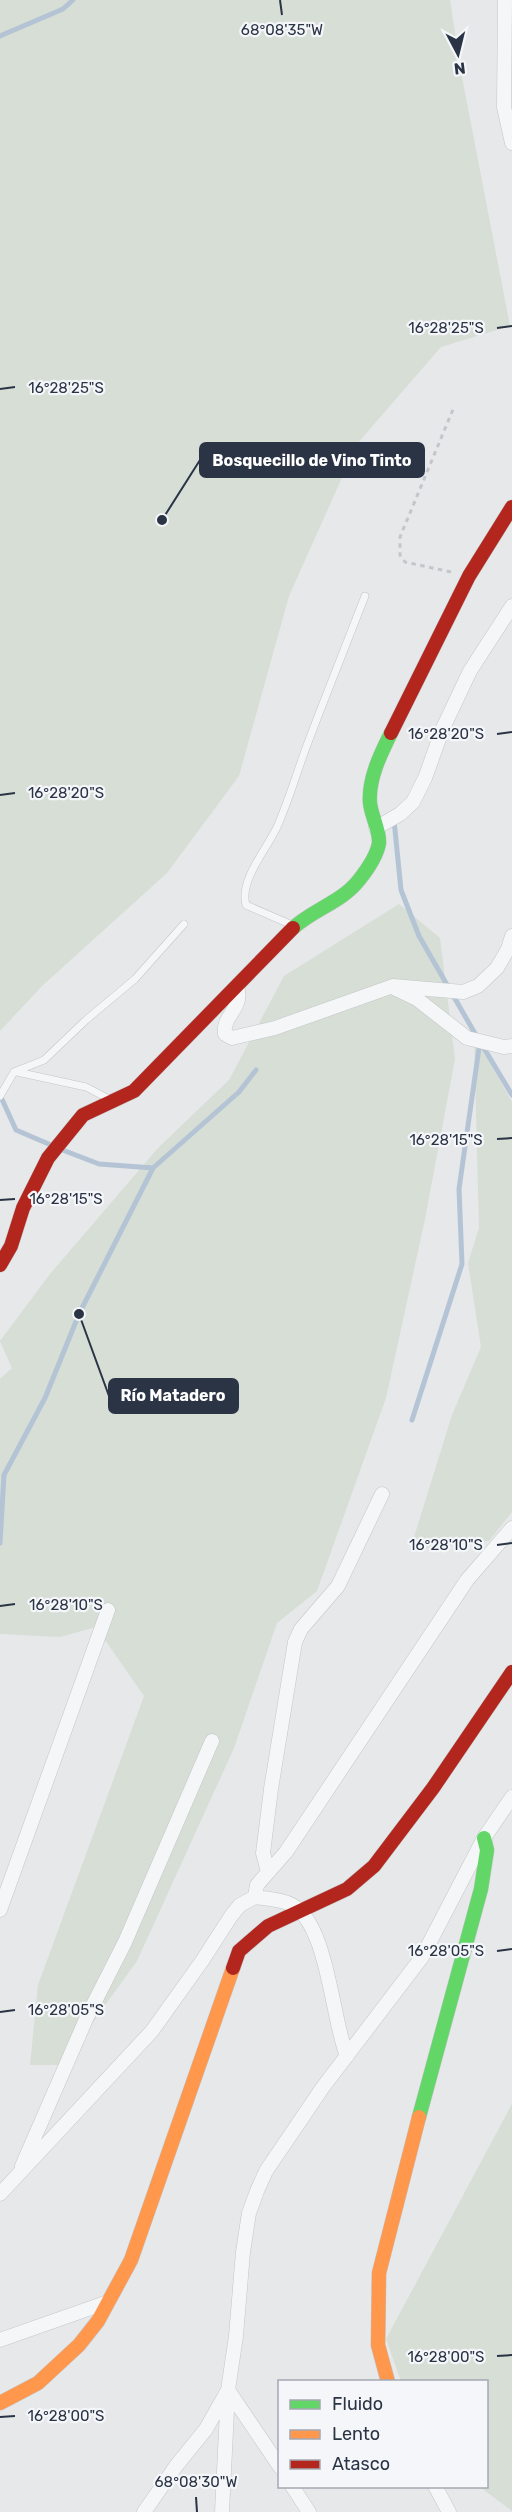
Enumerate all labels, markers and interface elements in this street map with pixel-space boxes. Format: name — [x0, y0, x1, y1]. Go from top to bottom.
text: 68°08'35"W — [241, 21, 323, 39]
north arrow — [428, 24, 488, 84]
text: N — [453, 58, 467, 79]
text: 16°28'25"S — [408, 319, 484, 337]
text: 16°28'25"S — [28, 379, 104, 397]
callout: Bosquecillo de Vino Tinto — [200, 443, 424, 477]
text: Bosquecillo de Vino Tinto — [212, 451, 412, 470]
text: 16°28'20"S — [408, 725, 484, 743]
text: 16°28'20"S — [28, 784, 104, 802]
text: 16°28'15"S — [409, 1131, 483, 1149]
text: 16°28'15"S — [29, 1190, 103, 1208]
callout: Río Matadero — [109, 1379, 238, 1413]
text: Río Matadero — [121, 1386, 226, 1405]
text: 16°28'10"S — [409, 1536, 483, 1554]
text: 16°28'10"S — [29, 1596, 103, 1614]
text: 16°28'05"S — [408, 1942, 484, 1960]
text: 16°28'05"S — [28, 2001, 104, 2019]
text: 16°28'00"S — [408, 2348, 484, 2366]
legend — [278, 2380, 488, 2488]
text: Fluido — [332, 2393, 383, 2415]
text: 16°28'00"S — [28, 2407, 104, 2425]
text: Lento — [332, 2423, 380, 2445]
text: Atasco — [332, 2453, 390, 2475]
text: 68°08'30"W — [155, 2473, 237, 2491]

